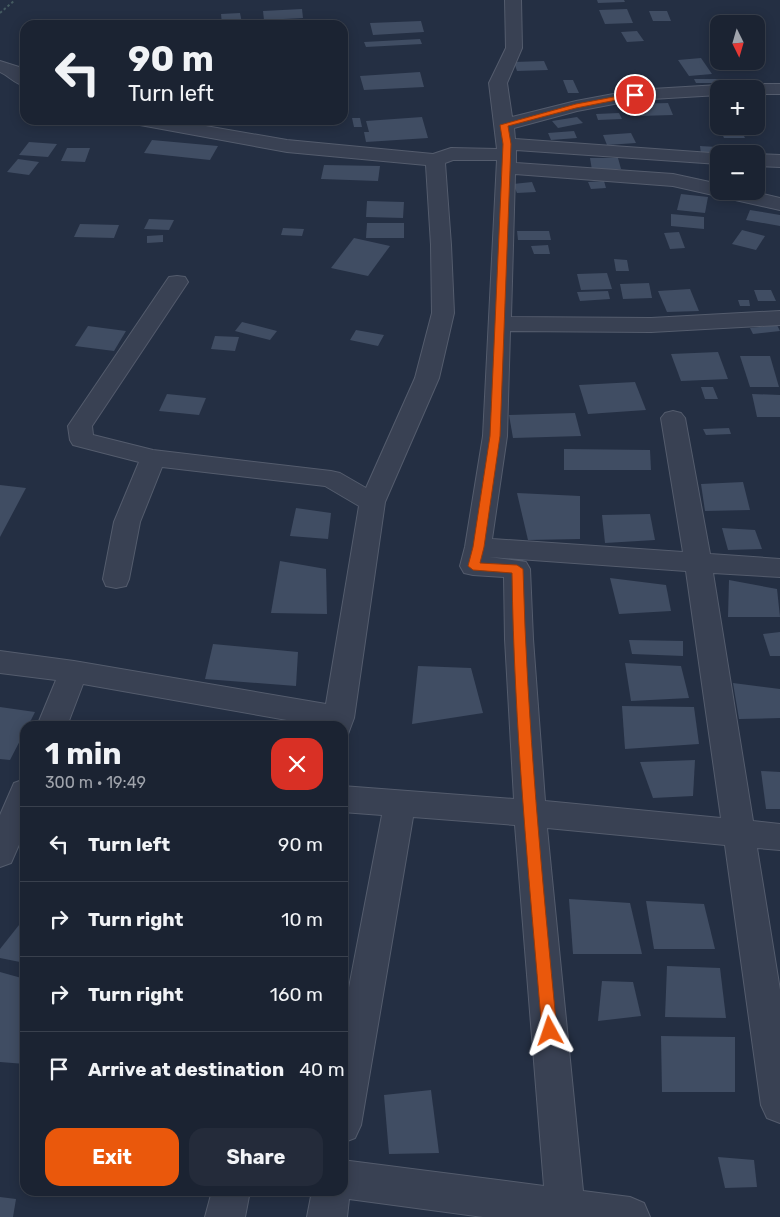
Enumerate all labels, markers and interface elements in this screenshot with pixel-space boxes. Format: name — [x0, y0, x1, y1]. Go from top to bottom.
north arrow — [710, 15, 765, 70]
map controls — [710, 15, 765, 200]
text: 90 m — [128, 38, 214, 80]
icon: left — [45, 40, 110, 105]
pin — [614, 74, 656, 116]
text: Turn left — [128, 80, 214, 107]
button: + — [710, 80, 765, 135]
icon: arrive — [621, 81, 649, 109]
button: − — [710, 145, 765, 200]
text: 1 min — [45, 736, 122, 772]
button: close — [271, 738, 323, 790]
text: 300 m · 19:49 — [45, 773, 146, 792]
icon: left — [45, 830, 73, 858]
text: Turn left — [88, 833, 170, 856]
text: 90 m — [278, 833, 323, 856]
icon: right — [45, 905, 73, 933]
text: Turn right — [88, 908, 183, 931]
text: 10 m — [281, 908, 323, 931]
icon: right — [45, 980, 73, 1008]
text: Turn right — [88, 983, 183, 1006]
text: 160 m — [270, 983, 323, 1006]
position arrow — [523, 1004, 575, 1056]
icon: arrive — [45, 1055, 73, 1083]
text: Arrive at destination — [88, 1058, 284, 1081]
text: 40 m — [299, 1058, 345, 1081]
button: Exit — [45, 1128, 179, 1186]
button: Share — [189, 1128, 323, 1186]

